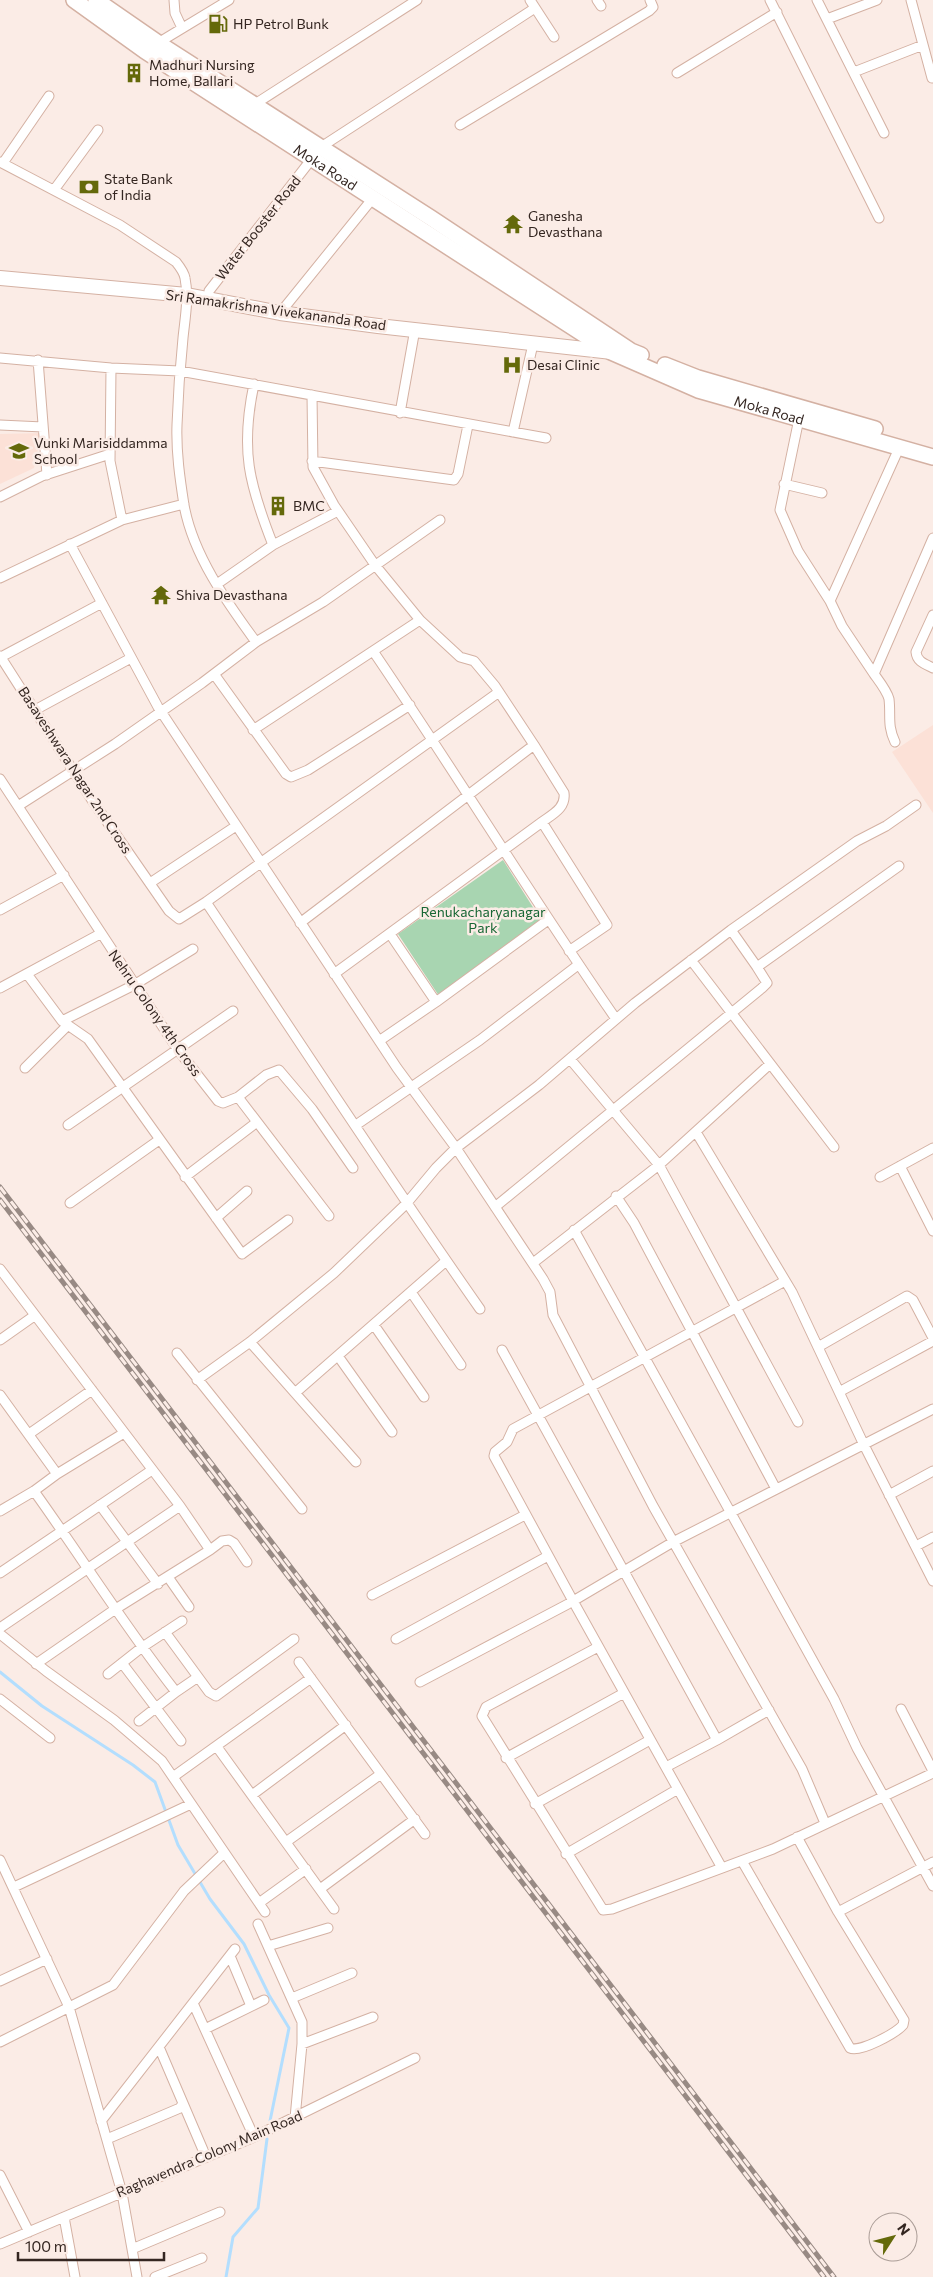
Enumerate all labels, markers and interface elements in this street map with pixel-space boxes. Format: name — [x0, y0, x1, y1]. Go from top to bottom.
fuel station icon: HP Petrol Bunk — [207, 13, 229, 35]
place label: HP Petrol Bunk — [233, 15, 329, 32]
place label: Madhuri Nursing Home, Ballari — [149, 56, 255, 89]
building icon: Madhuri Nursing Home, Ballari — [123, 62, 145, 84]
street label: Moka Road — [291, 140, 360, 194]
place label: State Bank of India — [104, 170, 173, 203]
street label: Water Booster Road — [211, 172, 304, 283]
bank icon: State Bank of India — [78, 176, 100, 198]
place label: Ganesha Devasthana — [528, 207, 603, 240]
temple icon: Ganesha Devasthana — [502, 213, 524, 235]
street label: Sri Ramakrishna Vivekananda Road — [165, 286, 387, 333]
hospital icon: Desai Clinic — [501, 354, 523, 376]
place label: Desai Clinic — [527, 356, 600, 373]
street label: Moka Road — [732, 392, 806, 428]
place label: Vunki Marisiddamma School — [34, 434, 168, 467]
school or university icon: Vunki Marisiddamma School — [8, 440, 30, 462]
building icon: BMC — [267, 495, 289, 517]
place label: BMC — [293, 497, 325, 514]
temple icon: Shiva Devasthana — [150, 584, 172, 606]
place label: Shiva Devasthana — [176, 586, 288, 603]
street label: Basaveshwara Nagar 2nd Cross — [15, 683, 136, 856]
park label: Renukacharyanagar Park — [420, 903, 546, 936]
street label: Nehru Colony 4th Cross — [105, 946, 206, 1079]
street label: Raghavendra Colony Main Road — [113, 2107, 304, 2201]
north arrow — [868, 2212, 918, 2262]
text: N — [894, 2220, 914, 2238]
scale bar — [18, 2230, 164, 2262]
text: 100 m — [25, 2237, 67, 2255]

